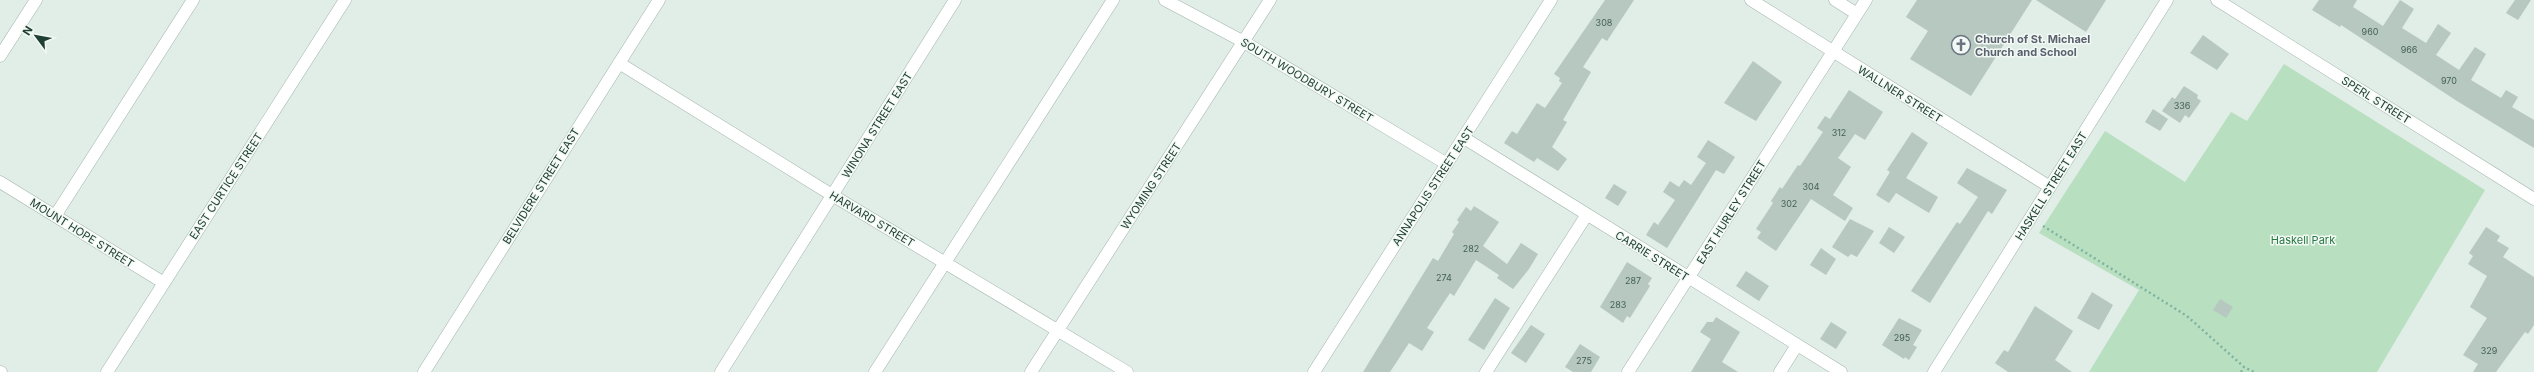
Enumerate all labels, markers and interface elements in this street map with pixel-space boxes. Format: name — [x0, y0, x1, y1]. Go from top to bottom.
north arrow — [16, 16, 56, 56]
house number: 308 — [1596, 17, 1613, 28]
text: N — [19, 23, 36, 38]
house number: 960 — [2362, 26, 2379, 37]
place label: Church of St. Michael Church and School — [1975, 32, 2090, 59]
church icon: Church of St. Michael Church and School — [1950, 34, 1972, 56]
street label: SOUTH WOODBURY STREET — [1238, 35, 1376, 125]
house number: 966 — [2401, 44, 2418, 55]
street label: WALLNER STREET — [1855, 62, 1945, 126]
street label: WINONA STREET EAST — [839, 69, 915, 181]
street label: SPERL STREET — [2339, 73, 2413, 127]
house number: 970 — [2441, 75, 2457, 86]
house number: 336 — [2174, 100, 2191, 111]
street label: ANNAPOLIS STREET EAST — [1389, 124, 1477, 248]
street label: BELVIDERE STREET EAST — [500, 125, 582, 247]
house number: 312 — [1832, 127, 1846, 138]
street label: HASKELL STREET EAST — [2012, 129, 2090, 243]
street label: EAST CURTICE STREET — [186, 130, 266, 242]
street label: WYOMING STREET — [1118, 140, 1184, 232]
street label: EAST HURLEY STREET — [1693, 157, 1769, 267]
house number: 304 — [1802, 181, 1820, 192]
street label: HARVARD STREET — [827, 188, 917, 250]
street label: MOUNT HOPE STREET — [27, 195, 137, 271]
house number: 302 — [1781, 198, 1797, 209]
street label: CARRIE STREET — [1613, 228, 1691, 284]
park label: Haskell Park — [2271, 233, 2335, 247]
house number: 282 — [1463, 243, 1479, 254]
house number: 274 — [1436, 272, 1452, 283]
house number: 287 — [1625, 275, 1641, 286]
house number: 283 — [1610, 299, 1627, 310]
house number: 295 — [1894, 332, 1910, 343]
house number: 329 — [2481, 345, 2498, 356]
house number: 275 — [1576, 355, 1592, 366]

